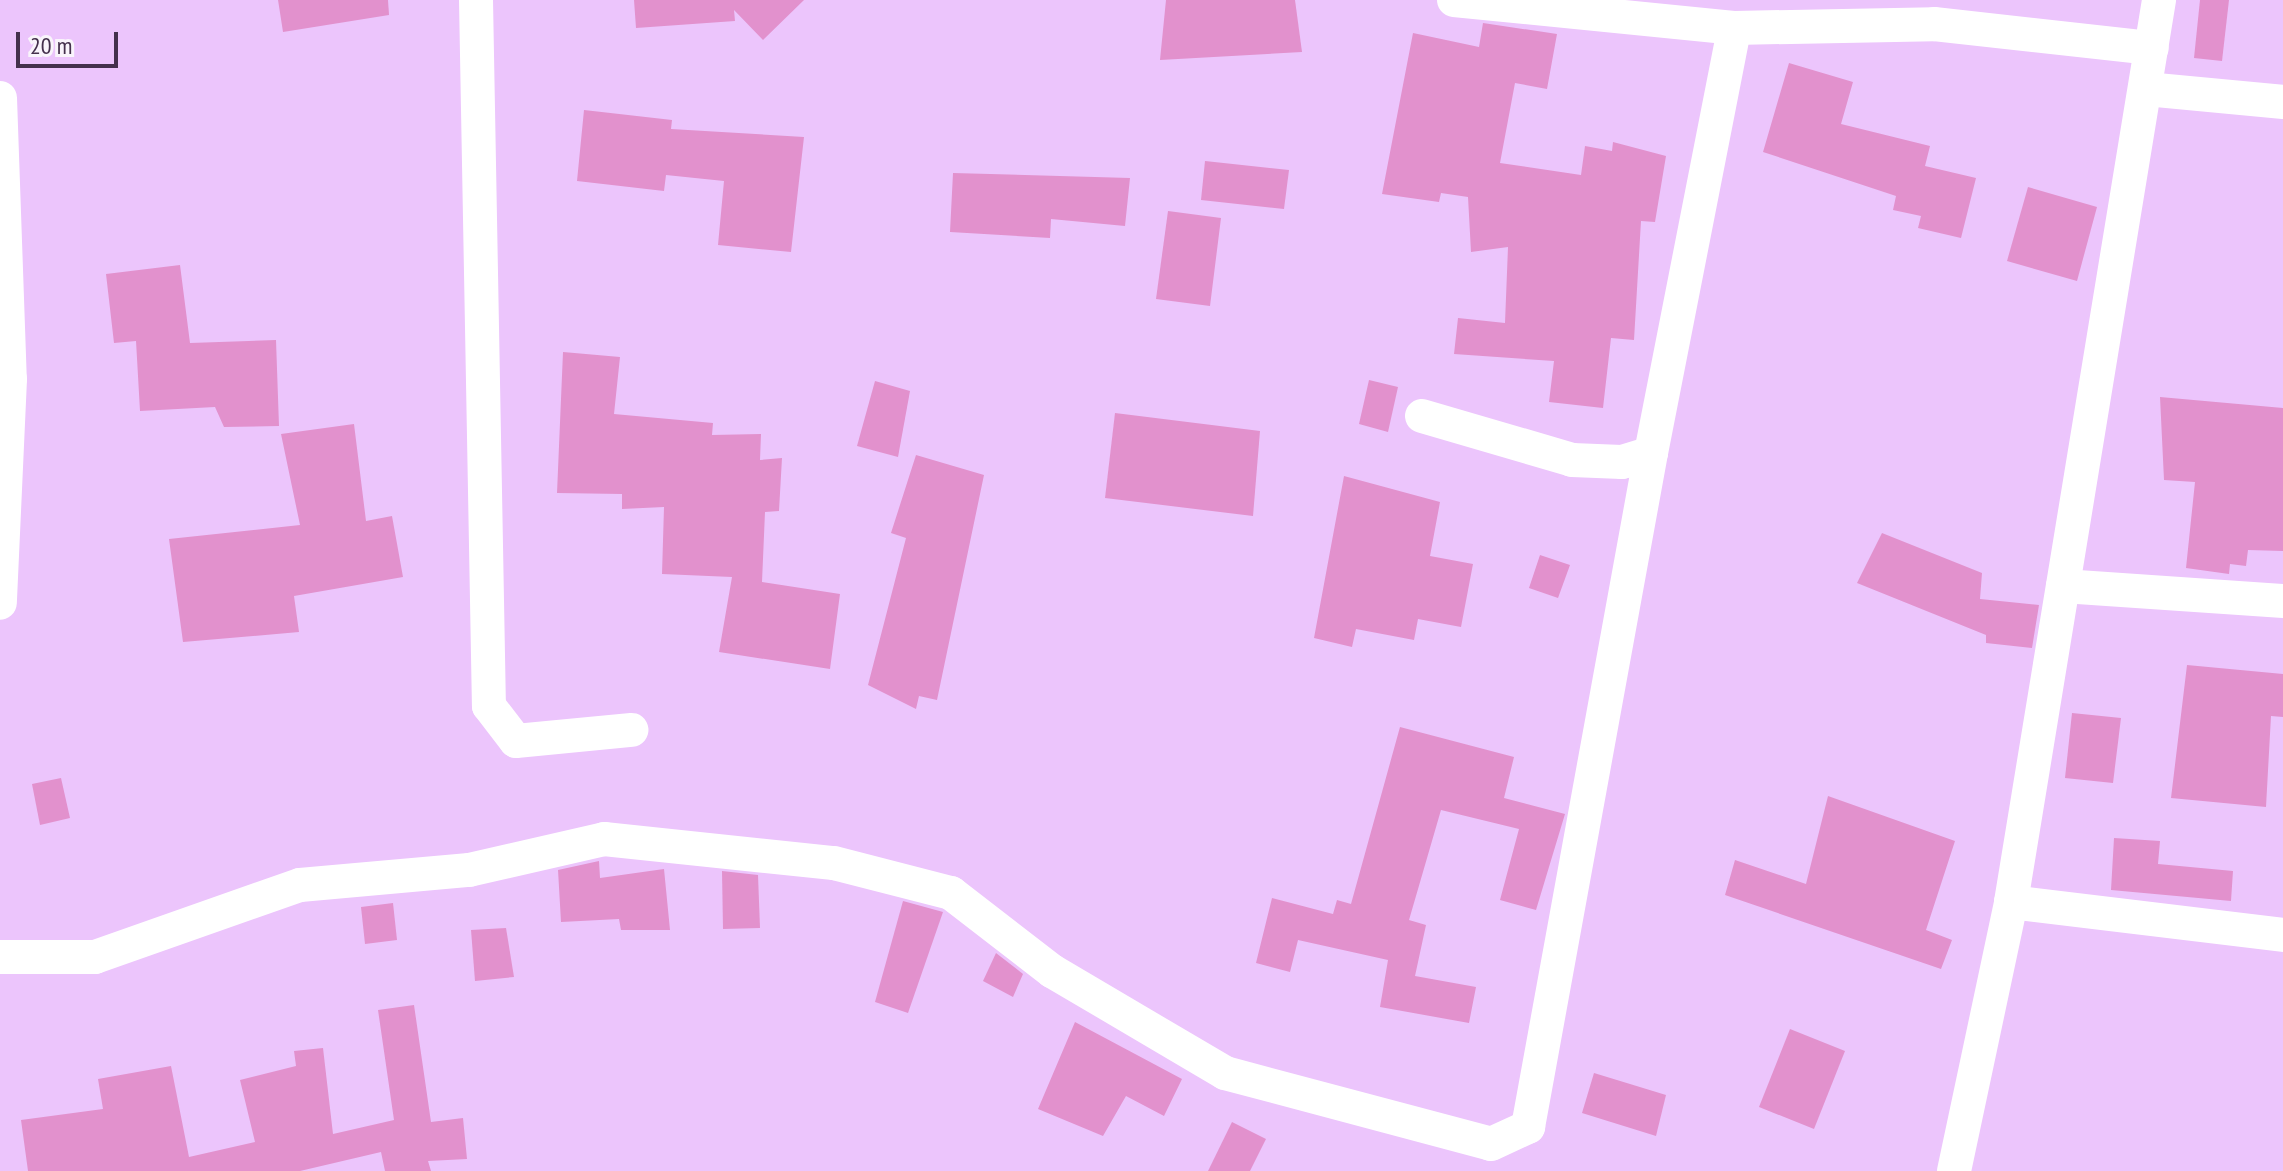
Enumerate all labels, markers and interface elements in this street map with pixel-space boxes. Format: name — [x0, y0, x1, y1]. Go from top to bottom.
scale bar — [20, 16, 122, 66]
text: 20 m — [30, 30, 72, 61]

